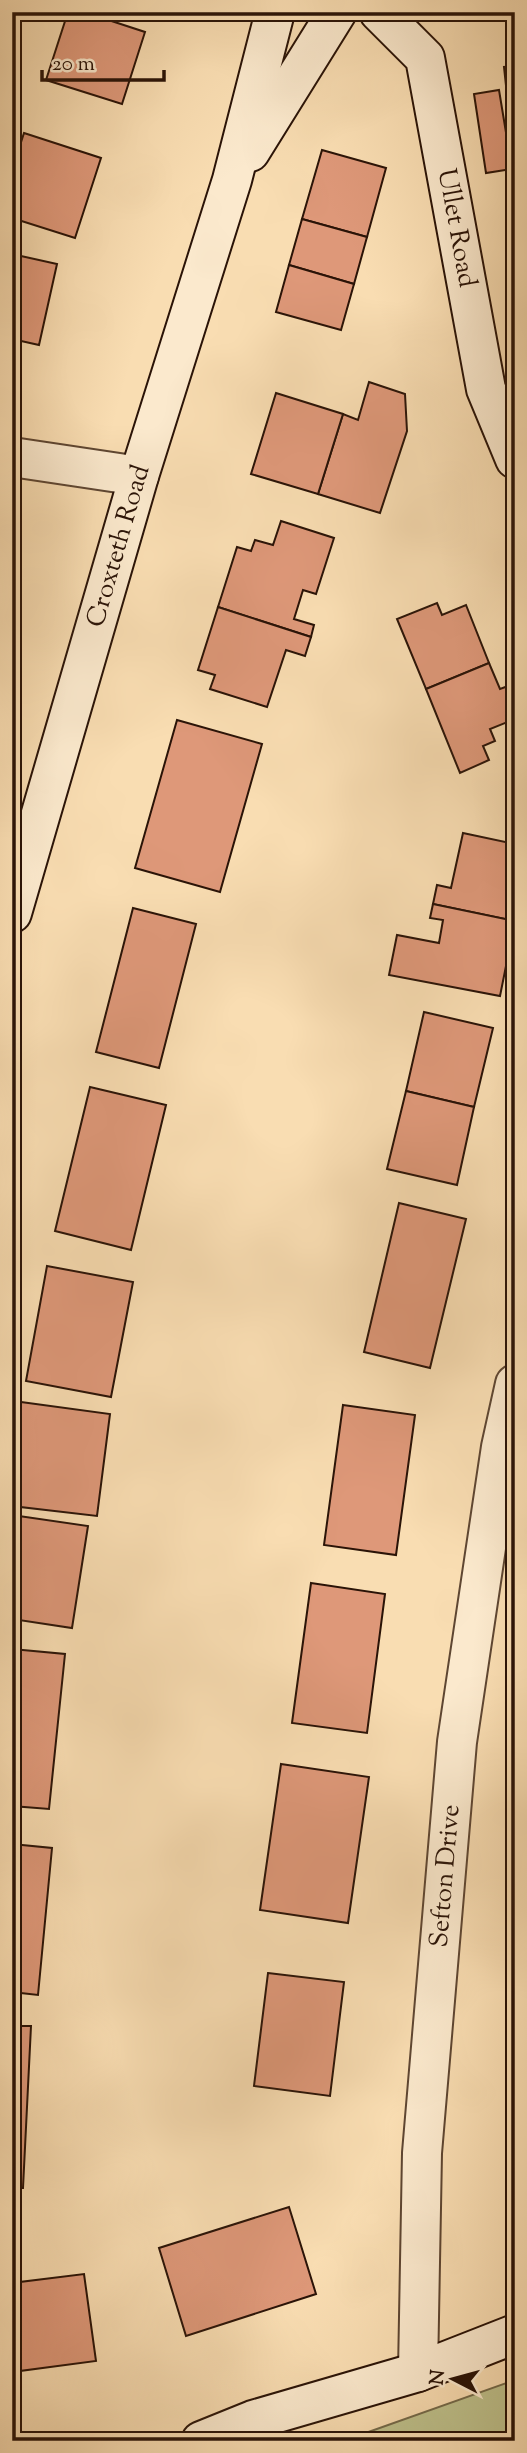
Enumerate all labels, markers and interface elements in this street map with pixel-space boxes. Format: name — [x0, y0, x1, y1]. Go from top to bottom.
scale bar — [42, 38, 164, 82]
text: 20 m — [52, 50, 95, 80]
street label: Ullet Road — [427, 166, 486, 291]
street label: Croxteth Road — [77, 460, 160, 632]
street label: Sefton Drive — [421, 1803, 470, 1949]
north arrow — [419, 2344, 489, 2414]
text: N — [424, 2369, 453, 2386]

